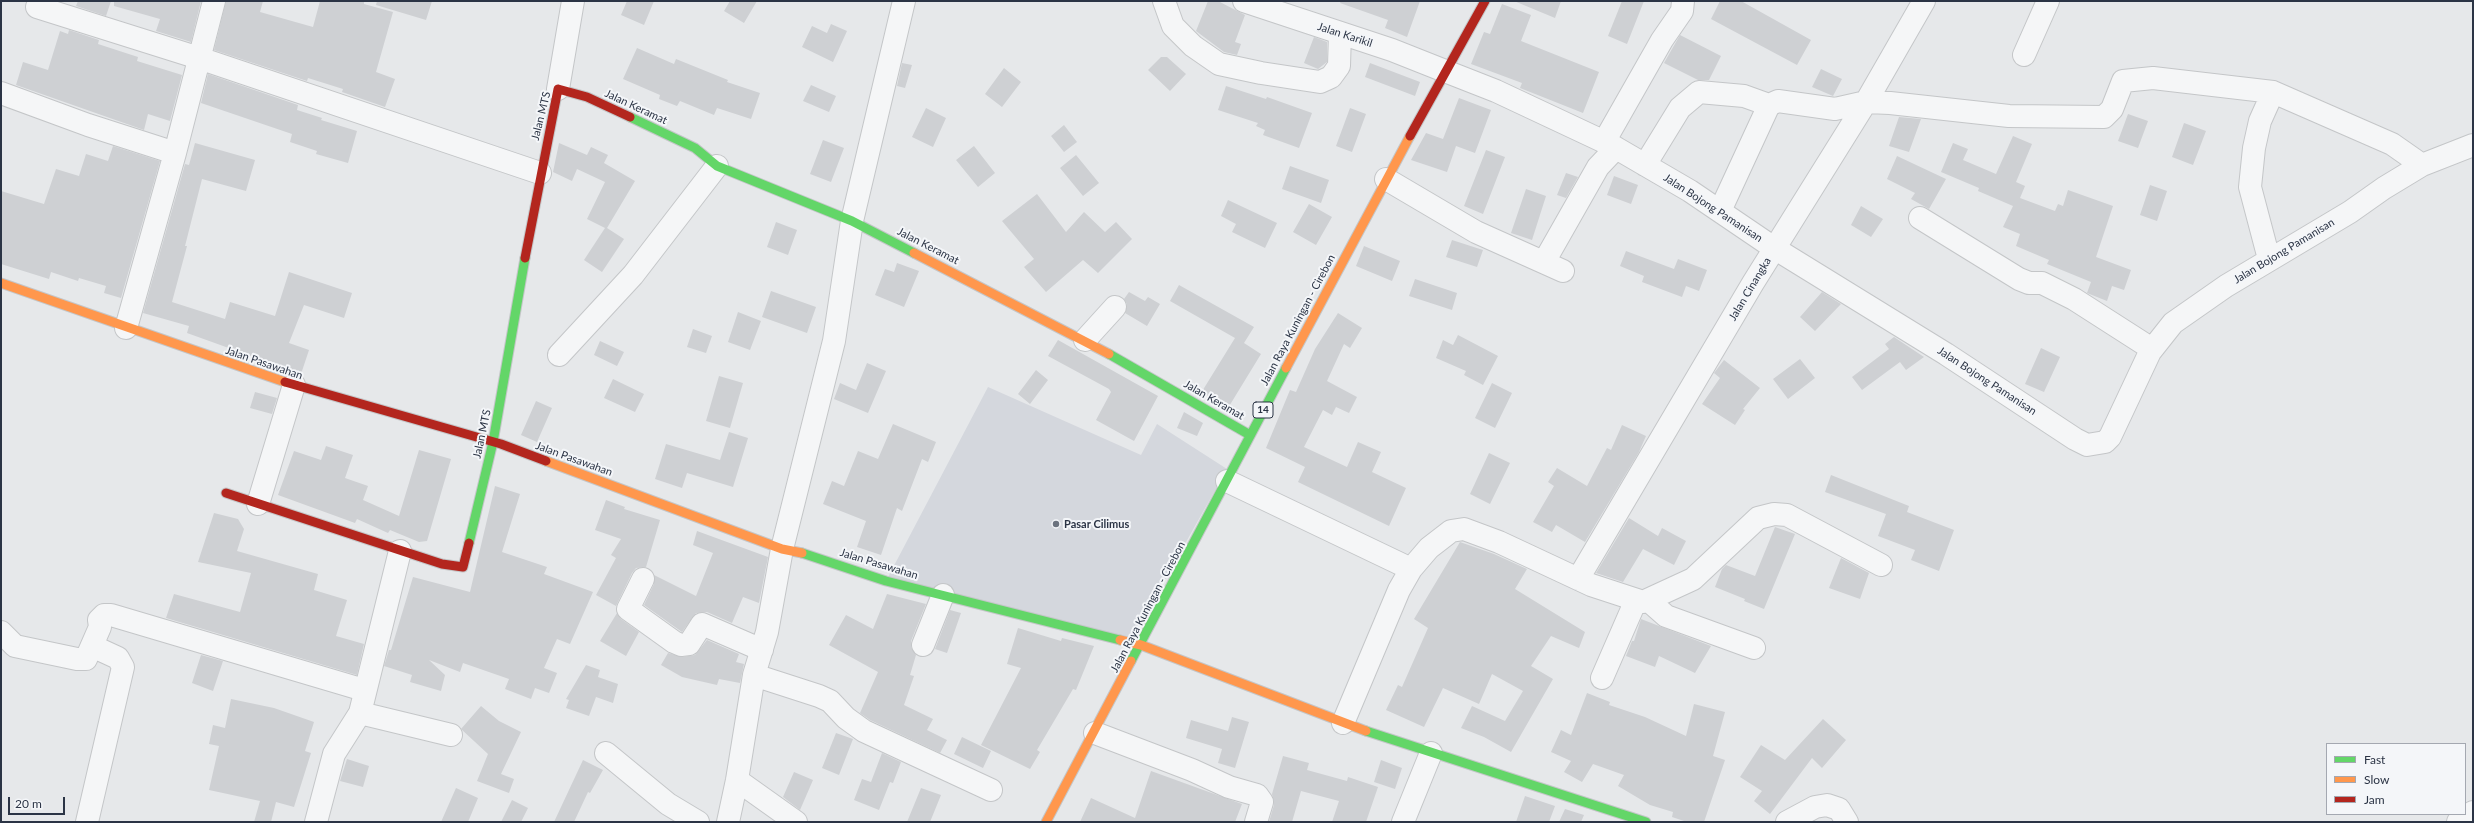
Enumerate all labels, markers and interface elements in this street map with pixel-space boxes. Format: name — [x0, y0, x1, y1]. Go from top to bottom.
street label: Jalan Karikil — [1316, 20, 1374, 50]
street label: Jalan Keramat — [603, 87, 669, 127]
street label: Jalan MTS — [529, 90, 553, 142]
street label: Jalan Bojong Pamanisan — [1661, 171, 1765, 245]
street label: Jalan Bojong Pamanisan — [2231, 216, 2337, 286]
street label: Jalan Keramat — [895, 225, 961, 267]
street label: Jalan Raya Kuningan - Cirebon — [1258, 252, 1338, 388]
street label: Jalan Cinangka — [1726, 255, 1774, 323]
street label: Jalan Pasawahan — [224, 344, 304, 382]
street label: Jalan Bojong Pamanisan — [1935, 344, 2039, 418]
street label: Jalan Keramat — [1182, 377, 1246, 423]
road number: 14 — [1253, 402, 1273, 418]
street label: Jalan MTS — [470, 408, 494, 460]
street label: Jalan Pasawahan — [534, 439, 614, 479]
place label: Pasar Cilimus — [1064, 517, 1129, 531]
marker: Pasar Cilimus — [1051, 519, 1061, 529]
street label: Jalan Raya Kuningan - Cirebon — [1108, 539, 1188, 675]
street label: Jalan Pasawahan — [838, 546, 920, 582]
legend — [2326, 743, 2466, 815]
text: Fast — [2364, 752, 2385, 767]
text: Slow — [2364, 772, 2389, 787]
scale bar — [10, 789, 67, 815]
text: Jam — [2364, 792, 2385, 807]
text: 20 m — [15, 796, 42, 811]

